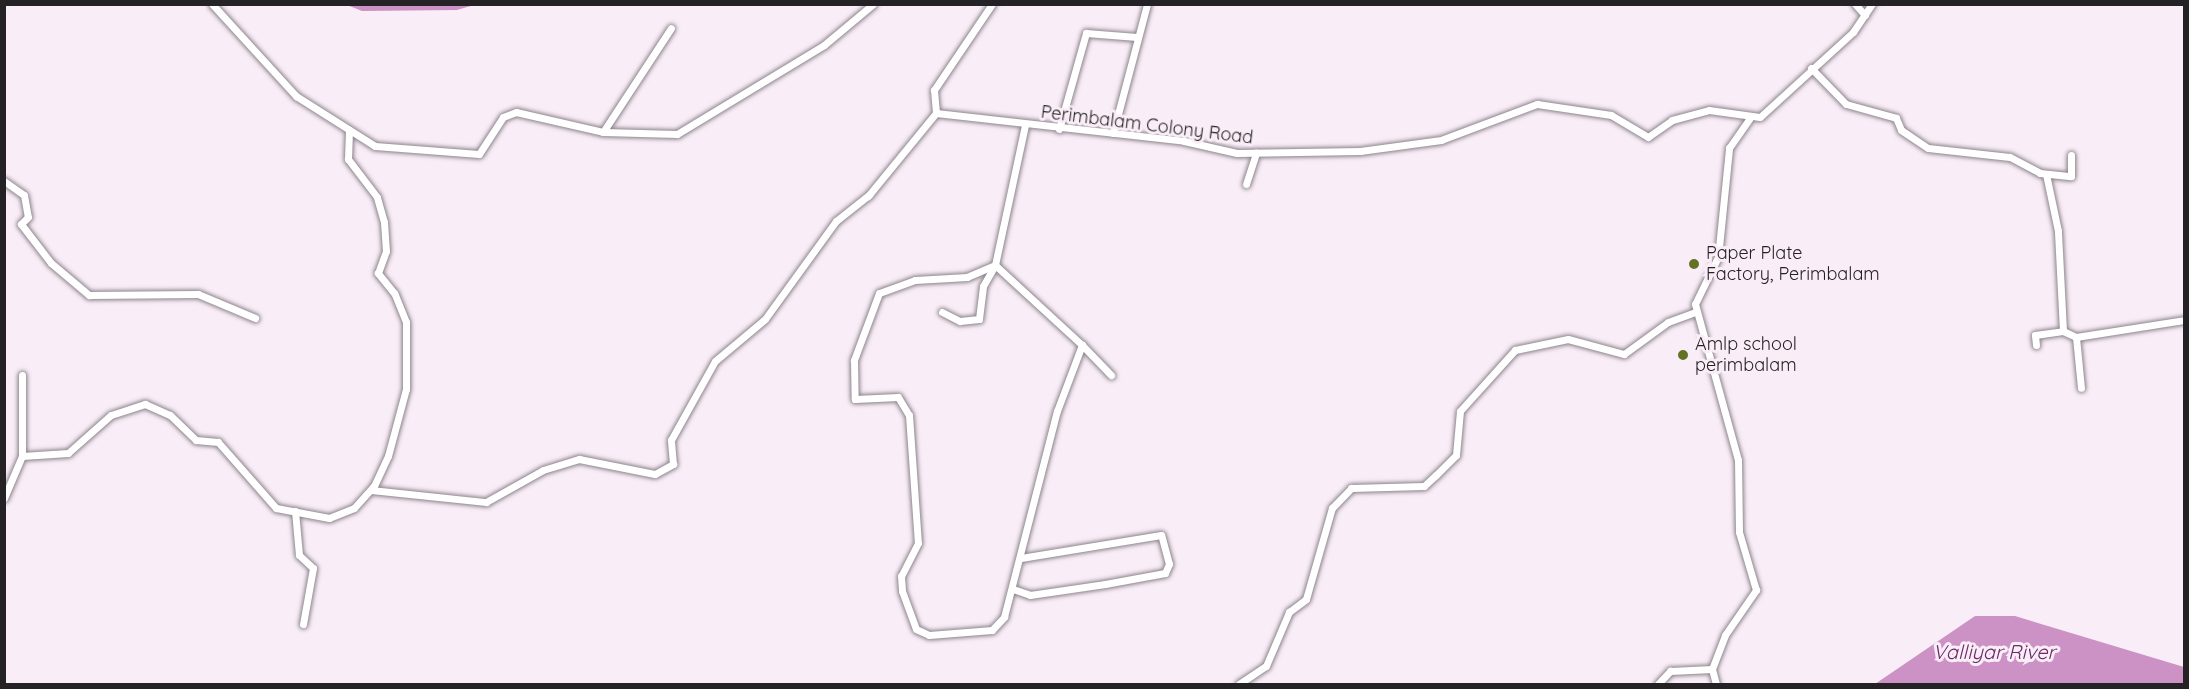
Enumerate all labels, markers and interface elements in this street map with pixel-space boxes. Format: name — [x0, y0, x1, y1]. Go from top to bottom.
street label: Perimbalam Colony Road — [1040, 101, 1254, 149]
place label: Paper Plate Factory, Perimbalam — [1706, 243, 1880, 286]
marker: Paper Plate Factory, Perimbalam — [1687, 257, 1701, 271]
place label: Amlp school perimbalam — [1695, 334, 1797, 376]
marker: Amlp school perimbalam — [1676, 348, 1690, 362]
water label: Valliyar River — [1933, 639, 2055, 663]

